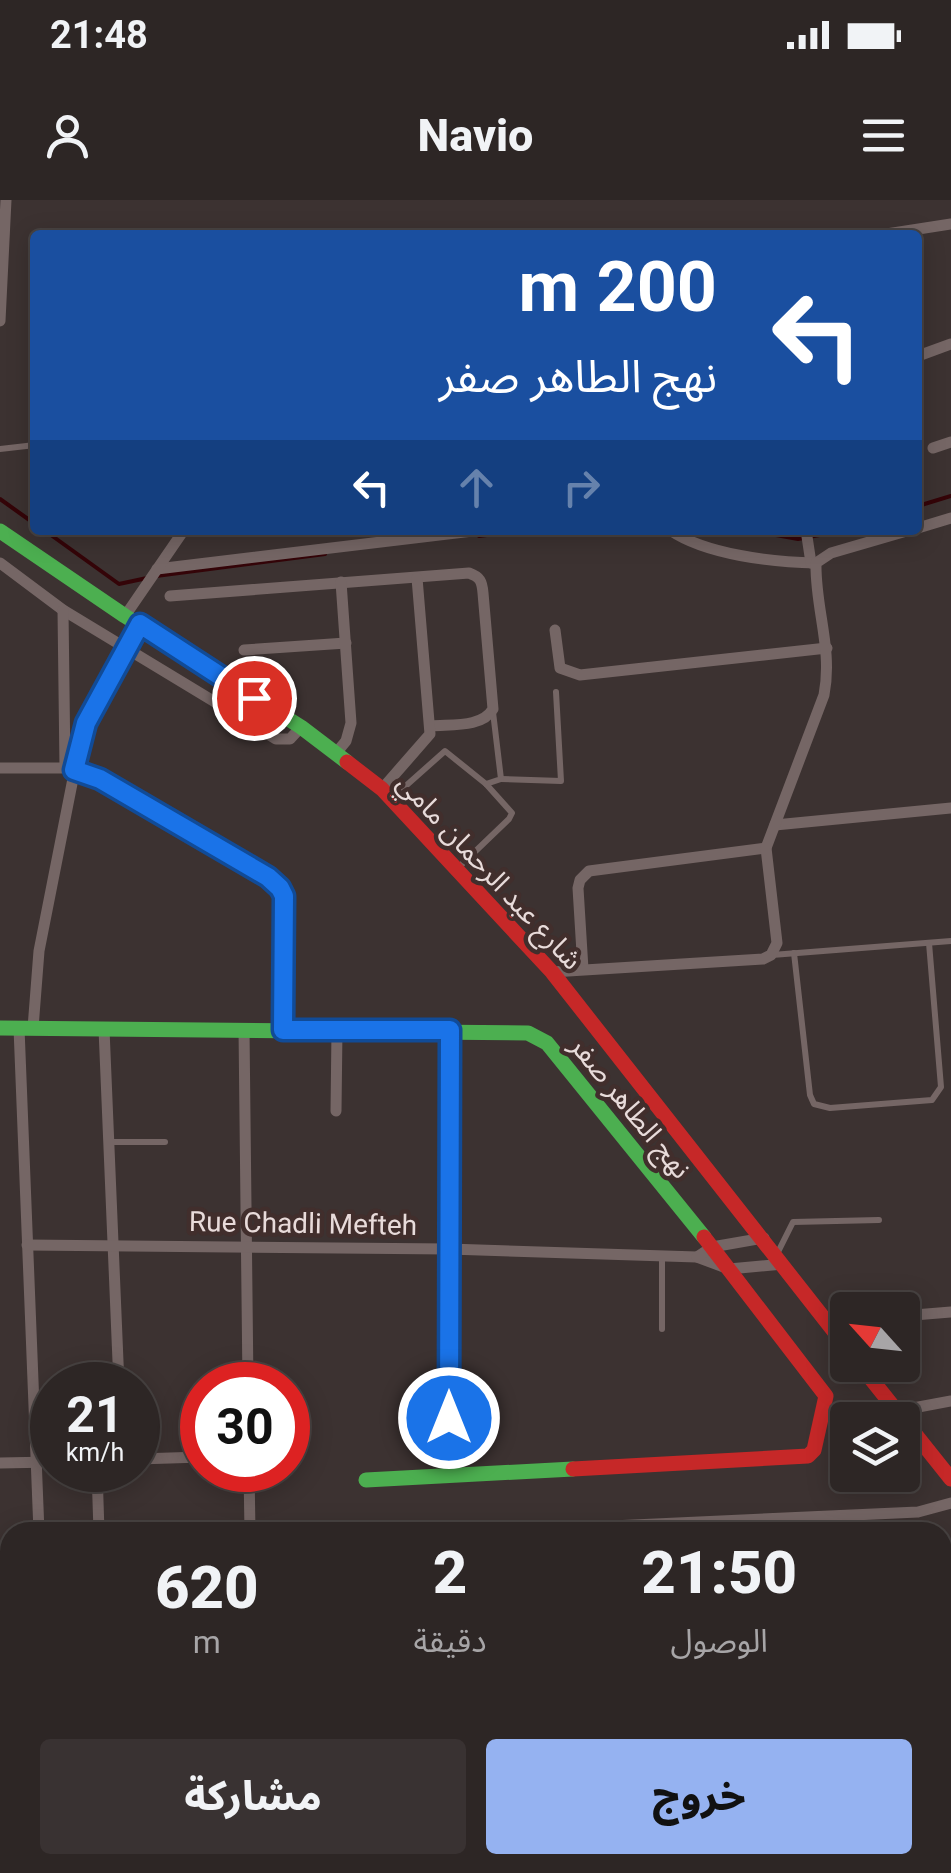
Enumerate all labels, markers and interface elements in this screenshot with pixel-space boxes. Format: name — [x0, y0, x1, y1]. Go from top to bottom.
text: 21:48 — [50, 13, 148, 57]
icon: person — [40, 108, 95, 163]
icon: menu — [856, 108, 911, 163]
text: Navio — [418, 109, 533, 162]
text: 200 m — [518, 246, 717, 328]
icon: left — [752, 270, 882, 400]
text: نهج الطاهر صفر — [439, 350, 717, 403]
icon: left — [344, 460, 399, 515]
icon: ahead — [449, 460, 504, 515]
icon: right — [554, 460, 609, 515]
pin — [212, 656, 297, 741]
icon: arrive — [227, 671, 282, 726]
street label: شارع عبد الرحمان مامي — [387, 766, 589, 979]
street label: نهج الطاهر صفر — [560, 1029, 698, 1187]
street label: Rue Chadli Mefteh — [189, 1205, 417, 1242]
north arrow — [830, 1292, 920, 1382]
map controls — [830, 1292, 920, 1492]
speed limit sign: 30 — [180, 1362, 310, 1492]
position arrow — [397, 1366, 501, 1470]
text: 21 — [66, 1386, 124, 1444]
button: layers — [830, 1402, 920, 1492]
text: km/h — [66, 1438, 124, 1467]
text: 2 — [433, 1537, 467, 1608]
text: 21:50 — [641, 1537, 797, 1608]
text: 620 — [155, 1552, 259, 1623]
text: دقيقة — [414, 1622, 486, 1660]
text: الوصول — [671, 1622, 768, 1660]
text: m — [193, 1623, 221, 1661]
button: مشاركة — [40, 1739, 466, 1854]
button: خروج — [486, 1739, 912, 1854]

